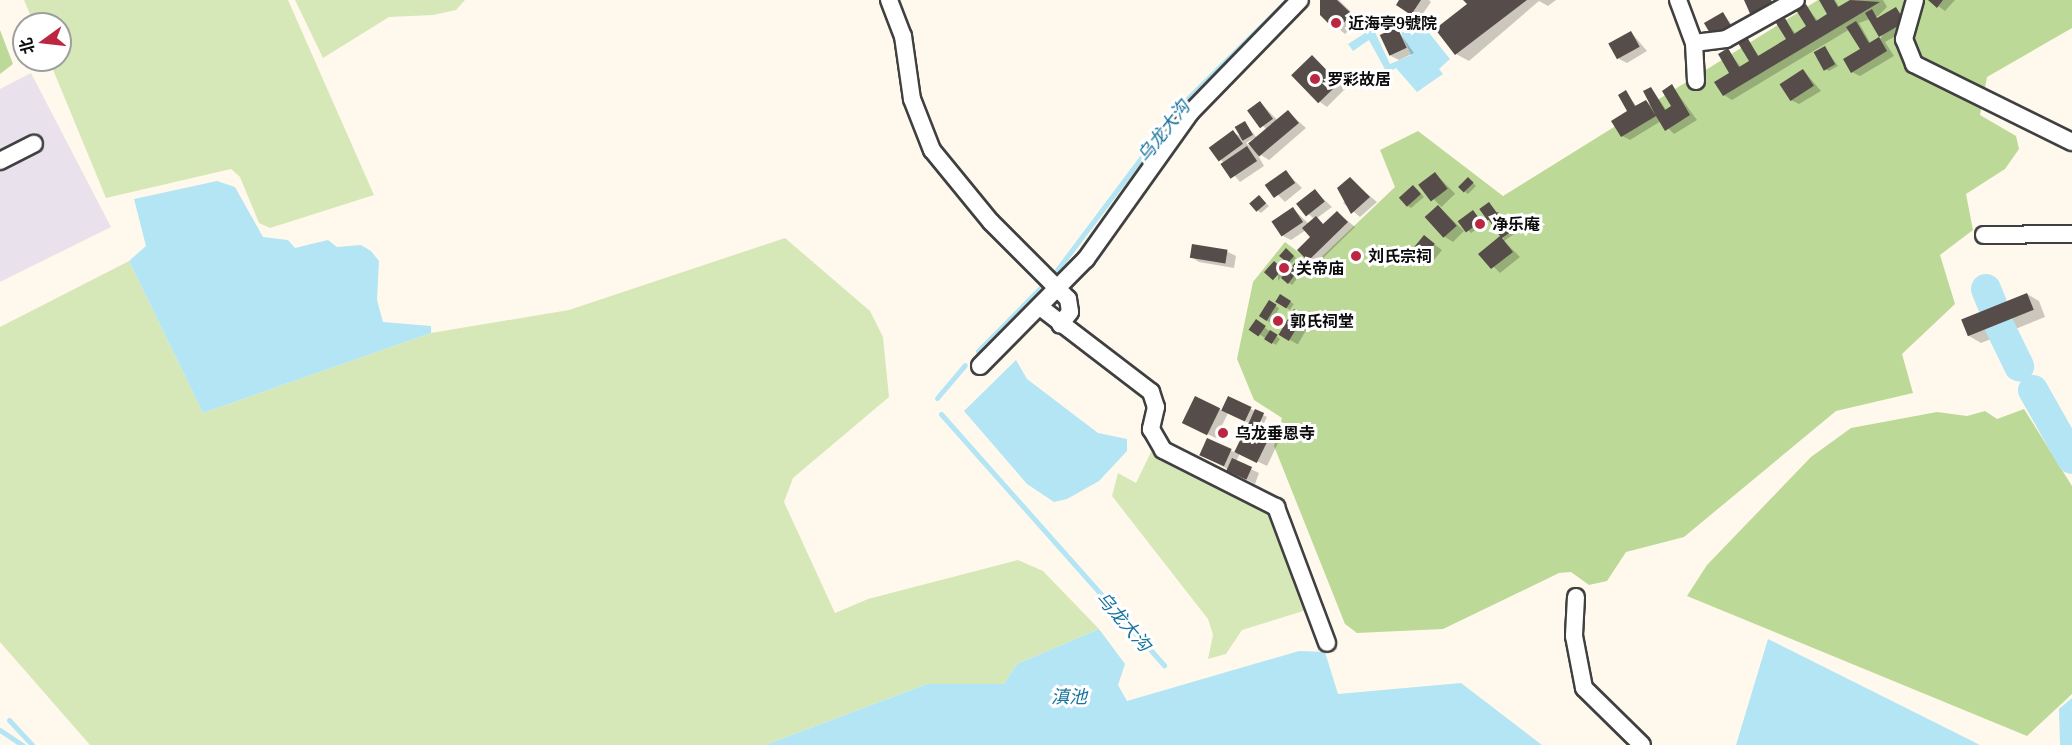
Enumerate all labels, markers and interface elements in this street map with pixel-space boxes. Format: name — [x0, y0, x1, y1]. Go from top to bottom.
north arrow — [12, 12, 72, 72]
place label: 近海亭9號院 — [1348, 13, 1437, 33]
marker: 近海亭9號院 — [1329, 16, 1343, 30]
text: 北 — [14, 36, 39, 57]
place label: 罗彩故居 — [1327, 69, 1391, 89]
marker: 罗彩故居 — [1308, 72, 1322, 86]
water label: 乌龙大沟 — [1132, 96, 1194, 166]
place label: 净乐庵 — [1492, 214, 1540, 234]
marker: 净乐庵 — [1473, 217, 1487, 231]
place label: 刘氏宗祠 — [1368, 246, 1432, 266]
marker: 刘氏宗祠 — [1349, 249, 1363, 263]
place label: 关帝庙 — [1296, 258, 1344, 278]
marker: 关帝庙 — [1277, 261, 1291, 275]
place label: 郭氏祠堂 — [1290, 311, 1354, 331]
marker: 郭氏祠堂 — [1271, 314, 1285, 328]
place label: 乌龙垂恩寺 — [1235, 423, 1315, 443]
marker: 乌龙垂恩寺 — [1216, 426, 1230, 440]
water label: 乌龙大沟 — [1092, 587, 1156, 655]
water label: 滇池 — [1051, 685, 1087, 707]

